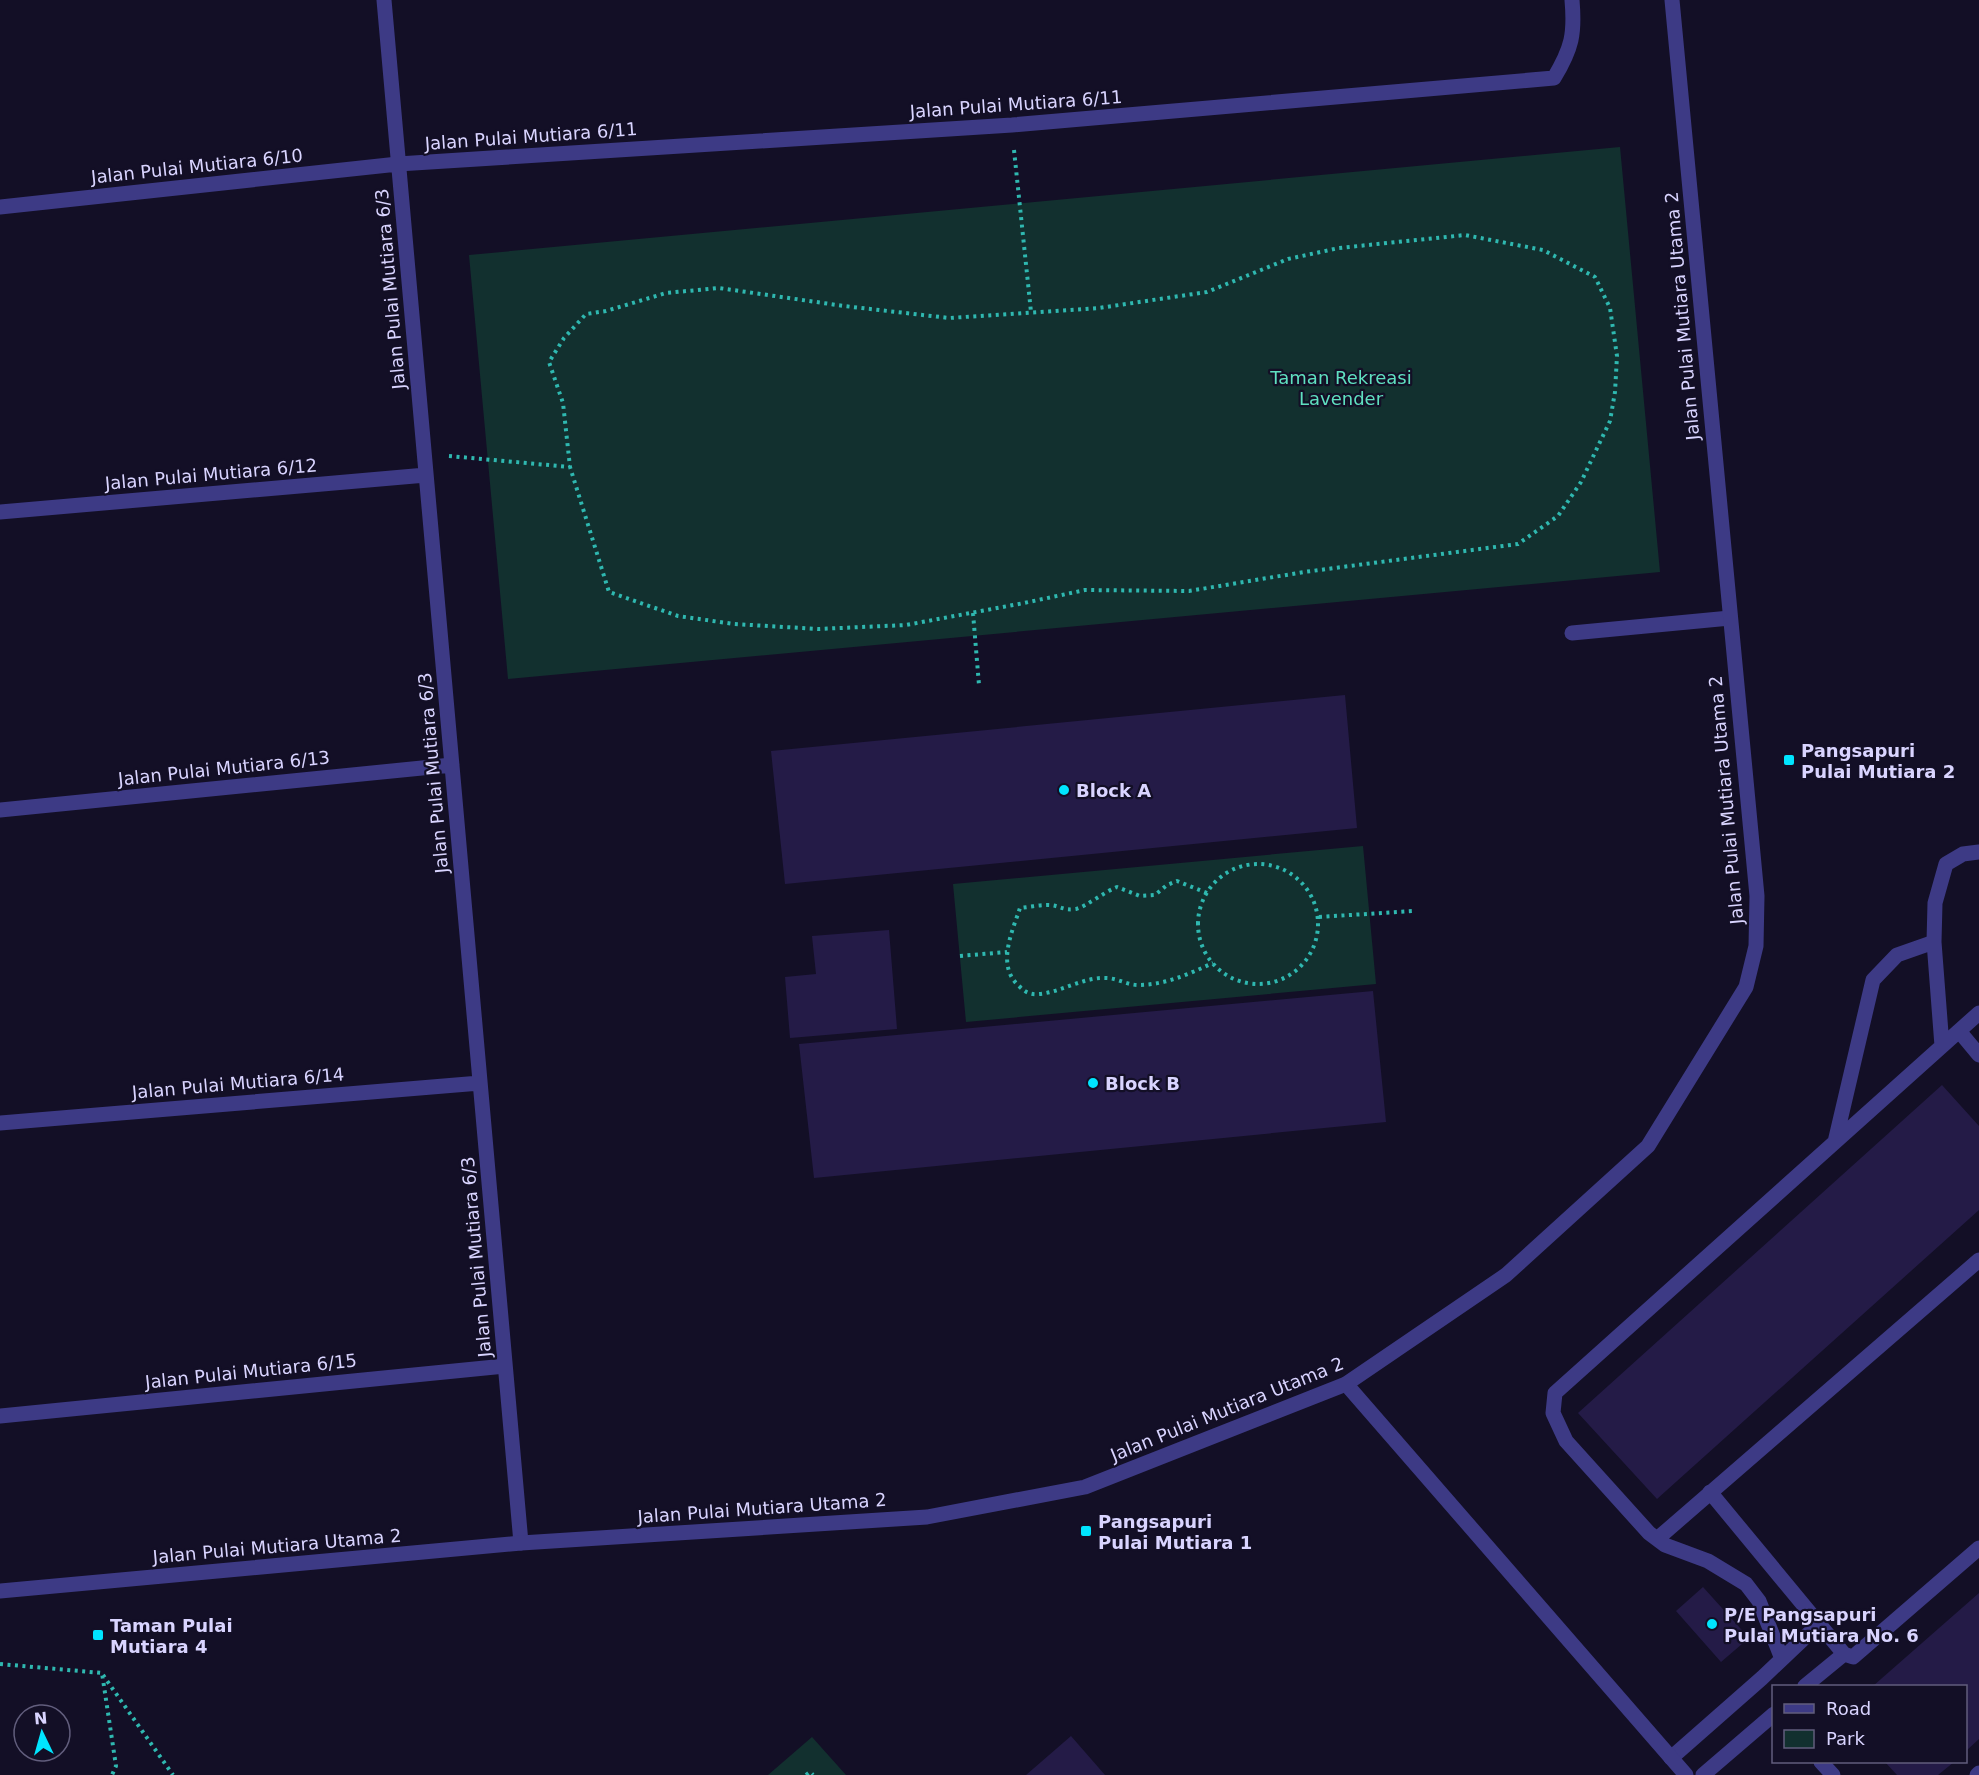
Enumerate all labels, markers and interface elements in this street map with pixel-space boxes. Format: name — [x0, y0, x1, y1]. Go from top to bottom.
street label: Jalan Pulai Mutiara 6/11 — [908, 86, 1123, 122]
street label: Jalan Pulai Mutiara 6/11 — [423, 118, 638, 154]
street label: Jalan Pulai Mutiara 6/10 — [89, 144, 304, 188]
street label: Jalan Pulai Mutiara 6/3 — [371, 188, 409, 391]
street label: Jalan Pulai Mutiara Utama 2 — [1661, 191, 1703, 442]
park label: Taman Rekreasi Lavender — [1269, 367, 1412, 409]
street label: Jalan Pulai Mutiara 6/12 — [103, 454, 318, 494]
street label: Jalan Pulai Mutiara 6/3 — [414, 672, 452, 875]
street label: Jalan Pulai Mutiara Utama 2 — [1705, 675, 1747, 926]
place label: Pangsapuri Pulai Mutiara 2 — [1801, 740, 1955, 782]
street label: Jalan Pulai Mutiara 6/13 — [116, 746, 331, 790]
marker: Pangsapuri Pulai Mutiara 2 — [1782, 753, 1796, 767]
place label: Block A — [1076, 780, 1151, 801]
marker: Block A — [1057, 783, 1071, 797]
street label: Jalan Pulai Mutiara 6/14 — [130, 1063, 345, 1103]
place label: Block B — [1105, 1073, 1180, 1094]
marker: Block B — [1086, 1076, 1100, 1090]
street label: Jalan Pulai Mutiara 6/3 — [457, 1156, 495, 1359]
street label: Jalan Pulai Mutiara 6/15 — [143, 1349, 358, 1393]
street label: Jalan Pulai Mutiara Utama 2 — [1107, 1353, 1347, 1466]
street label: Jalan Pulai Mutiara Utama 2 — [636, 1489, 887, 1527]
place label: Pangsapuri Pulai Mutiara 1 — [1098, 1511, 1252, 1553]
marker: Pangsapuri Pulai Mutiara 1 — [1079, 1524, 1093, 1538]
street label: Jalan Pulai Mutiara Utama 2 — [151, 1525, 402, 1567]
place label: P/E Pangsapuri Pulai Mutiara No. 6 — [1724, 1604, 1919, 1646]
place label: Taman Pulai Mutiara 4 — [110, 1615, 233, 1657]
marker: P/E Pangsapuri Pulai Mutiara No. 6 — [1705, 1617, 1719, 1631]
marker: Taman Pulai Mutiara 4 — [91, 1628, 105, 1642]
legend — [1772, 1685, 1967, 1763]
text: Road — [1826, 1698, 1871, 1719]
north arrow — [12, 1703, 72, 1763]
text: N — [33, 1709, 48, 1729]
text: Park — [1826, 1728, 1865, 1749]

